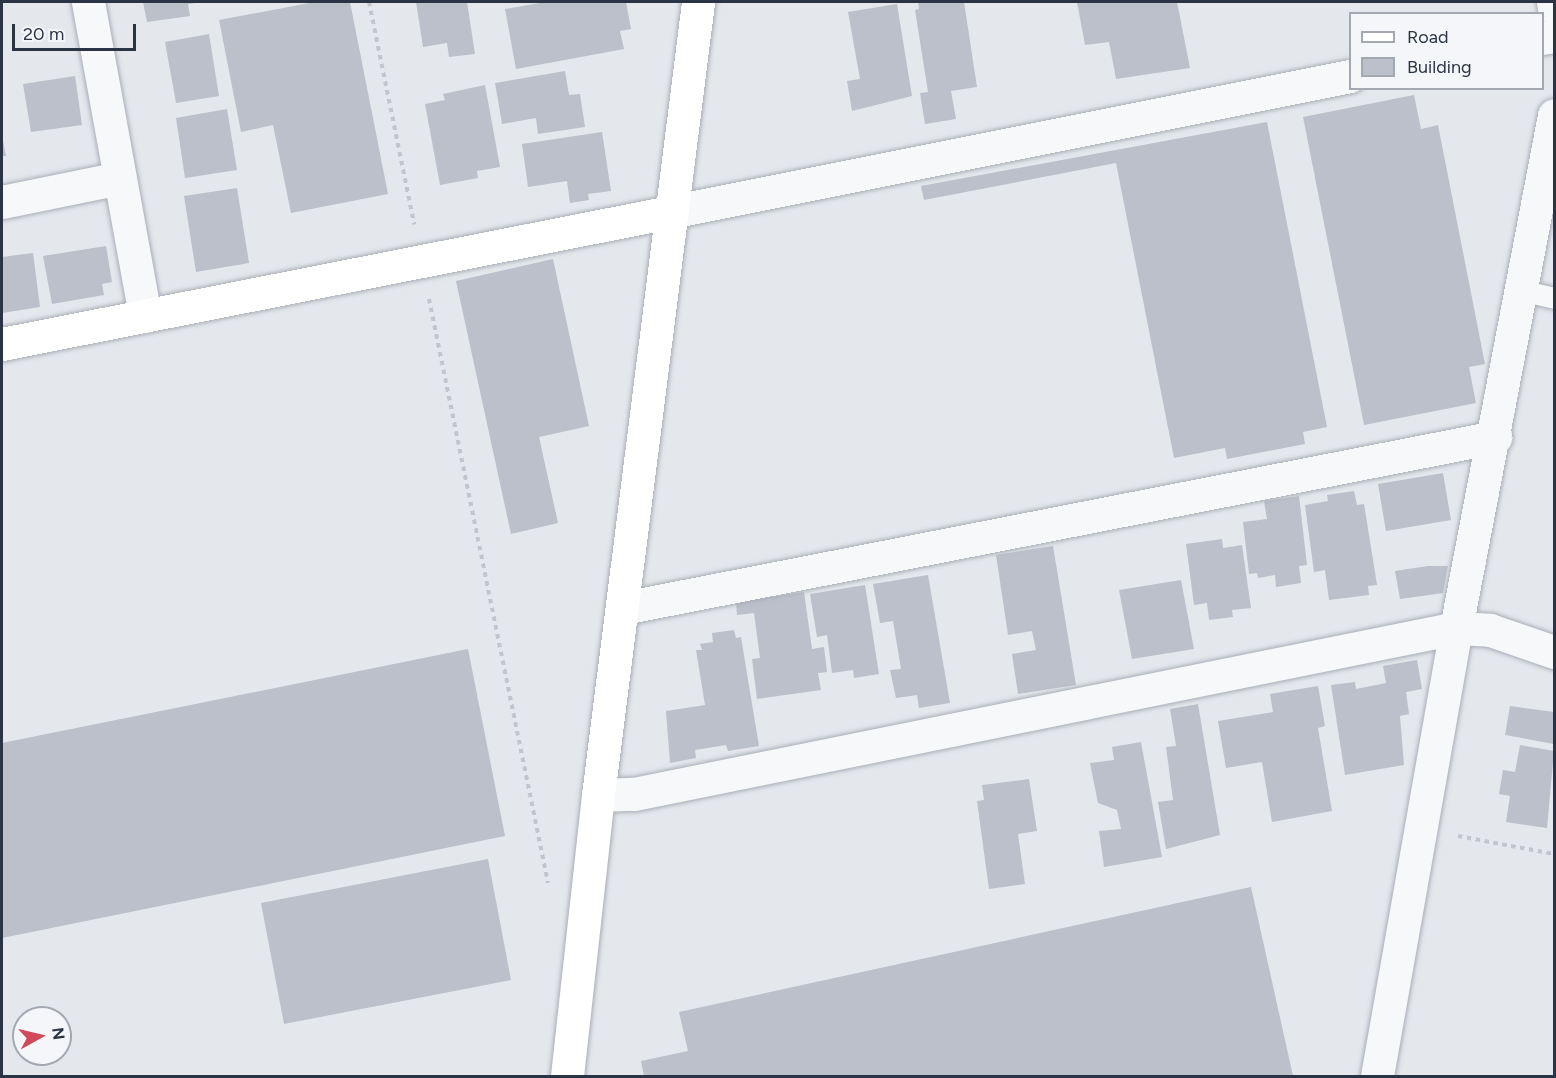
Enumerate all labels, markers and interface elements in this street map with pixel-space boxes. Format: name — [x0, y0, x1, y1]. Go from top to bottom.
scale bar — [15, 12, 140, 50]
legend — [1349, 12, 1544, 90]
text: 20 m — [23, 23, 64, 45]
text: Road — [1407, 26, 1448, 48]
text: Building — [1407, 56, 1472, 78]
north arrow — [12, 1006, 72, 1066]
text: N — [48, 1026, 69, 1041]

